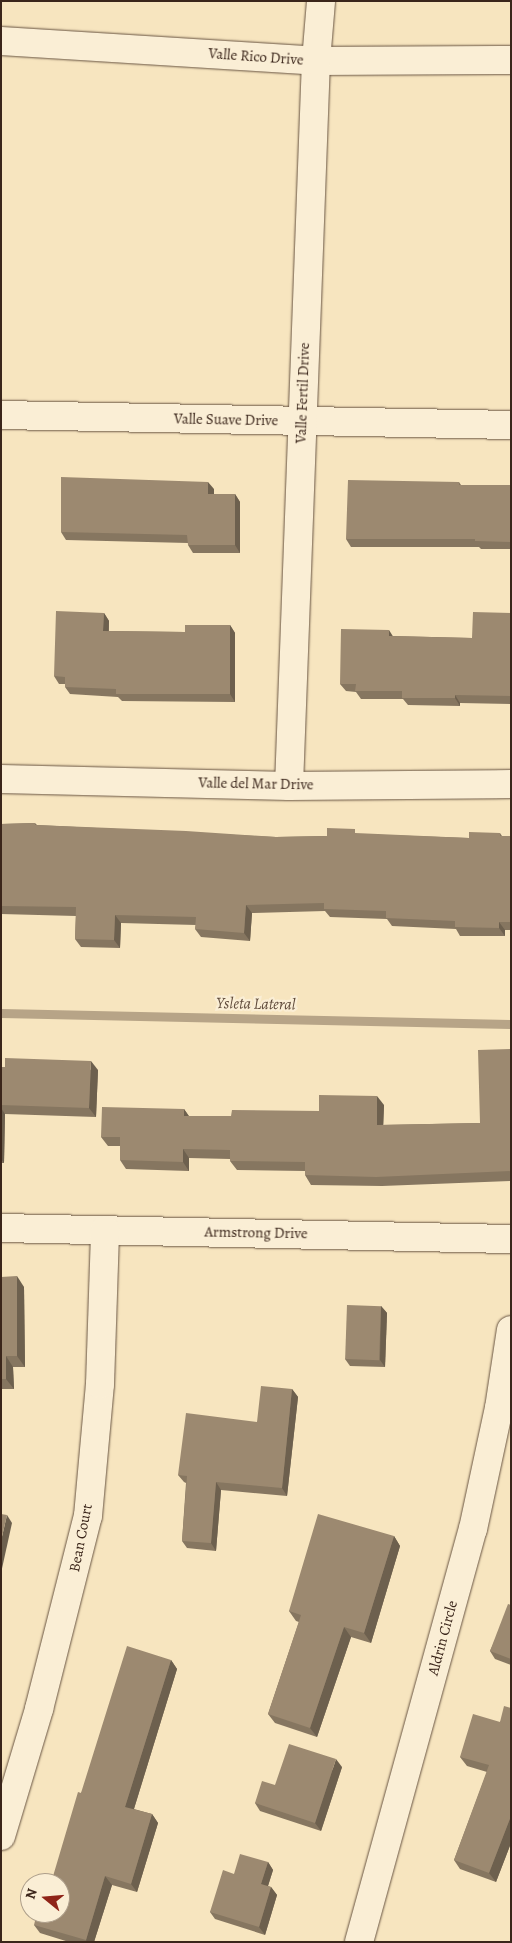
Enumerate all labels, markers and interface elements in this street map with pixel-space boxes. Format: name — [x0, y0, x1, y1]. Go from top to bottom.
street label: Valle Rico Drive — [208, 45, 304, 69]
street label: Valle Fertil Drive — [292, 342, 314, 444]
street label: Valle Suave Drive — [174, 410, 278, 430]
street label: Valle del Mar Drive — [198, 774, 314, 794]
water label: Ysleta Lateral — [216, 994, 296, 1014]
street label: Armstrong Drive — [204, 1223, 308, 1243]
street label: Bean Court — [66, 1502, 96, 1574]
street label: Aldrin Circle — [424, 1598, 462, 1678]
north arrow — [20, 1873, 70, 1923]
text: N — [21, 1886, 42, 1901]

